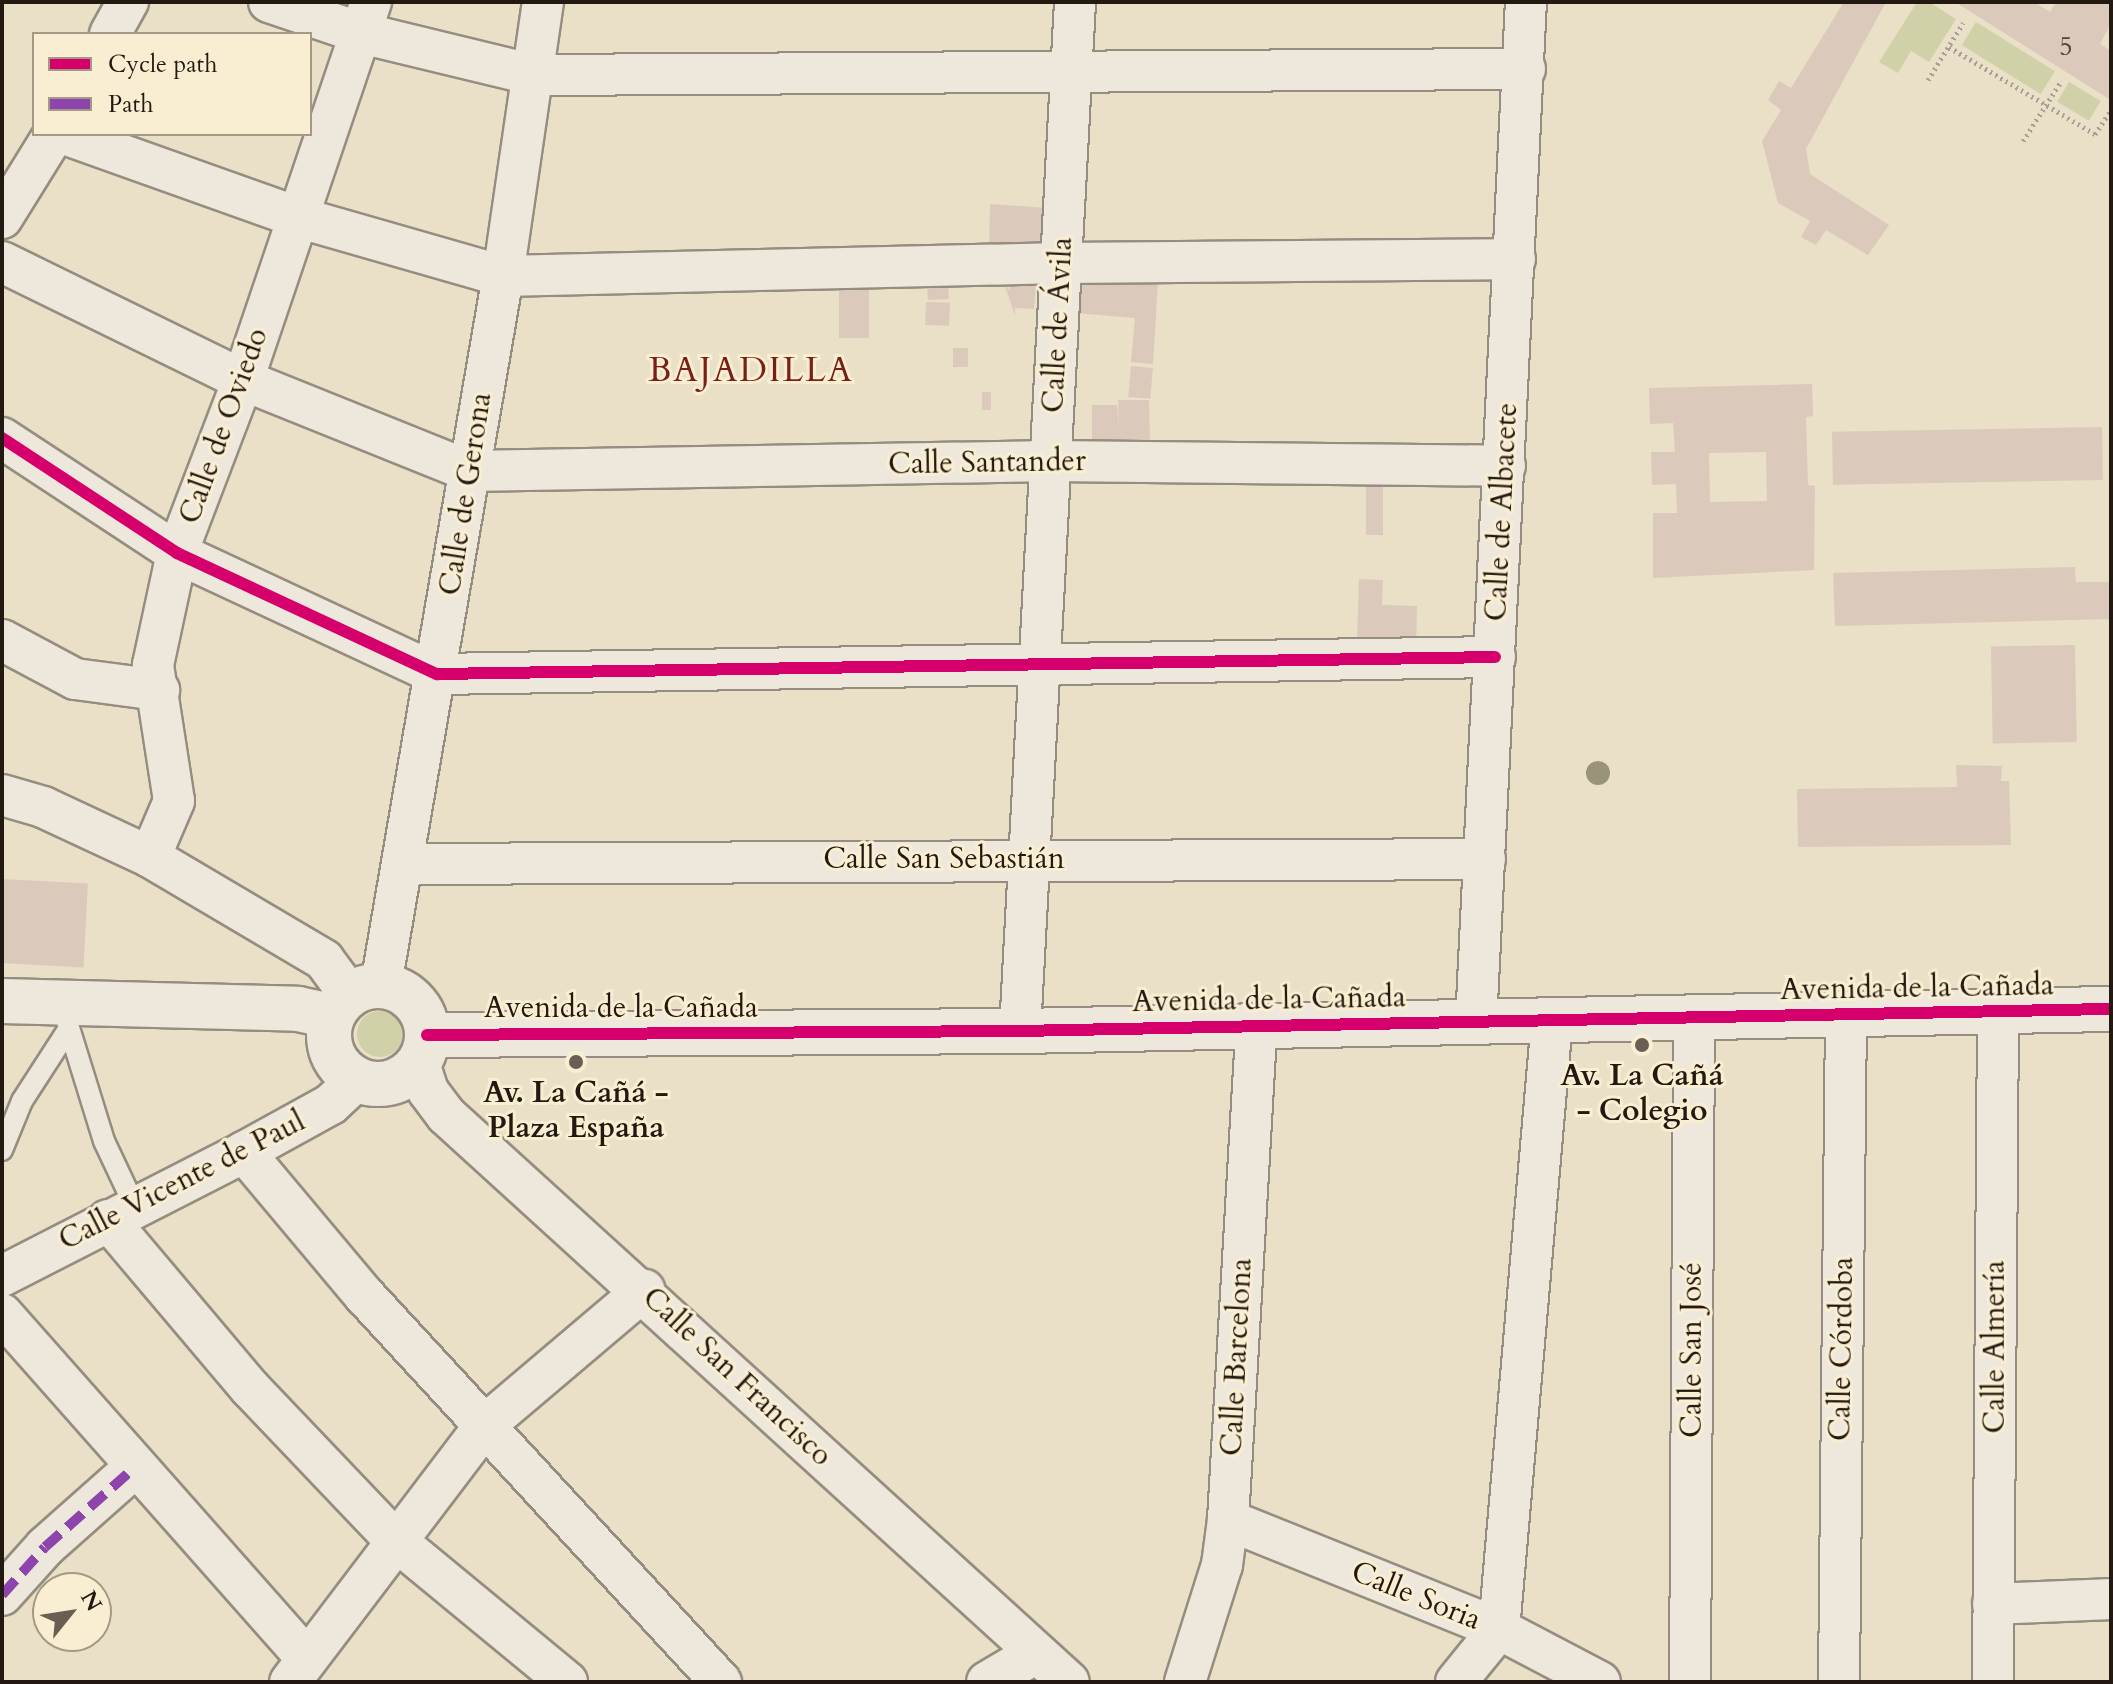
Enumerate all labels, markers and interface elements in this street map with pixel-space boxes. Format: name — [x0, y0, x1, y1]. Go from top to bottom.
house number: 5 — [2059, 31, 2073, 63]
legend — [32, 32, 312, 136]
text: Cycle path — [108, 48, 217, 81]
text: Path — [108, 88, 153, 121]
street label: Calle de Ávila — [1035, 236, 1081, 414]
street label: Calle de Oviedo — [172, 323, 276, 529]
district label: BAJADILLA — [648, 351, 854, 391]
street label: Calle de Gerona — [432, 390, 500, 598]
street label: Calle de Albacete — [1478, 402, 1526, 622]
street label: Calle Santander — [888, 443, 1086, 483]
street label: Calle San Sebastián — [823, 841, 1065, 877]
street label: Avenida de la Cañada — [1780, 968, 2054, 1008]
street label: Avenida de la Cañada — [1132, 980, 1406, 1020]
street label: Avenida de la Cañada — [484, 990, 758, 1026]
marker: Av. La Cañá - Colegio — [1633, 1036, 1651, 1054]
marker: Av. La Cañá - Plaza España — [567, 1053, 585, 1071]
place label: Av. La Cañá - Colegio — [1560, 1058, 1724, 1128]
place label: Av. La Cañá - Plaza España — [483, 1075, 669, 1146]
street label: Calle Vicente de Paul — [53, 1103, 311, 1259]
street label: Calle Barcelona — [1214, 1257, 1260, 1457]
street label: Calle Córdoba — [1822, 1257, 1862, 1441]
street label: Calle Almería — [1977, 1260, 2013, 1434]
street label: Calle San José — [1674, 1262, 1710, 1438]
street label: Calle San Francisco — [635, 1280, 839, 1474]
street label: Calle Soria — [1346, 1554, 1486, 1638]
north arrow — [32, 1572, 112, 1652]
text: N — [73, 1585, 109, 1617]

